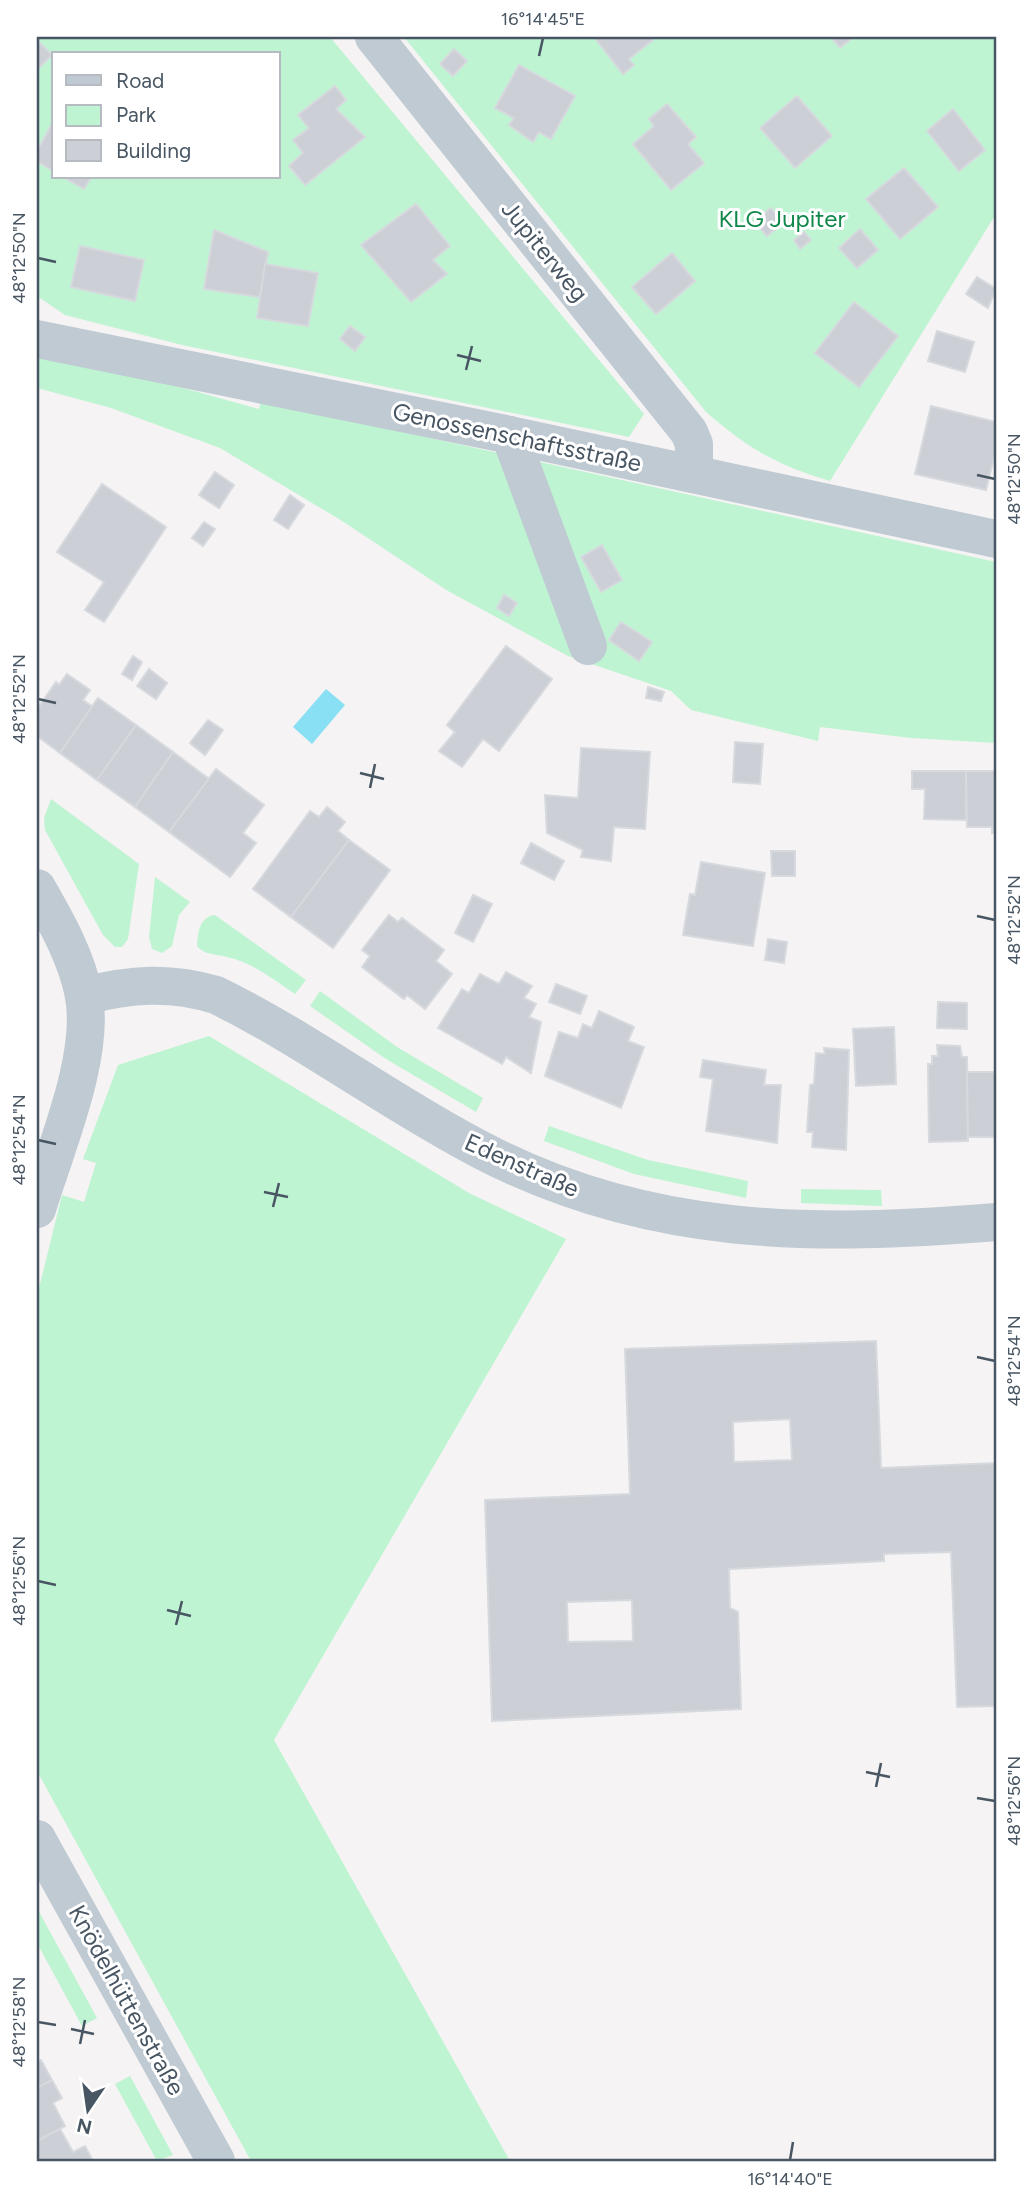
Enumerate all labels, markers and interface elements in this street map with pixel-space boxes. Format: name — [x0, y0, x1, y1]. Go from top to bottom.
text: 16°14'45"E — [501, 8, 585, 30]
legend — [52, 52, 280, 178]
text: Road — [116, 68, 164, 93]
text: Park — [116, 102, 157, 127]
text: Building — [116, 138, 191, 163]
street label: Jupiterweg — [496, 195, 594, 307]
park label: KLG Jupiter — [718, 204, 846, 233]
text: 48°12'50"N — [8, 212, 30, 304]
street label: Genossenschaftsstraße — [390, 396, 644, 478]
text: 48°12'50"N — [1003, 433, 1025, 525]
text: 48°12'52"N — [8, 654, 30, 744]
text: 48°12'52"N — [1003, 875, 1025, 965]
text: 48°12'54"N — [8, 1094, 30, 1186]
street label: Edenstraße — [460, 1127, 584, 1203]
text: 48°12'54"N — [1003, 1315, 1025, 1407]
text: 48°12'56"N — [8, 1536, 30, 1626]
text: 48°12'56"N — [1003, 1756, 1025, 1846]
street label: Knödelhüttenstraße — [63, 1900, 191, 2100]
text: 48°12'58"N — [8, 1976, 30, 2068]
north arrow — [52, 2076, 122, 2146]
text: N — [75, 2113, 94, 2139]
text: 16°14'40"E — [747, 2168, 833, 2190]

